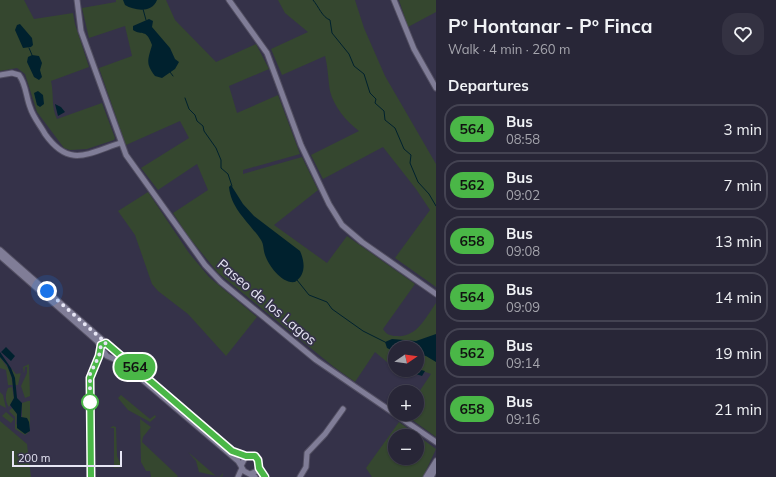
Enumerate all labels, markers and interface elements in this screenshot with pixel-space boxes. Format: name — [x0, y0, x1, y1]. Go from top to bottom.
button: heart — [722, 13, 764, 55]
text: Pº Hontanar - Pº Finca — [448, 14, 653, 38]
text: Walk · 4 min · 260 m — [448, 41, 570, 57]
text: Departures — [448, 76, 529, 95]
text: Bus — [506, 112, 533, 131]
text: 564 — [459, 120, 485, 138]
text: 3 min — [724, 120, 762, 139]
text: 08:58 — [506, 131, 540, 147]
text: Bus — [506, 168, 533, 187]
text: 562 — [459, 176, 485, 194]
text: 7 min — [724, 176, 762, 195]
text: 09:02 — [506, 187, 540, 203]
text: Bus — [506, 224, 533, 243]
text: 658 — [459, 232, 485, 250]
text: 13 min — [715, 232, 762, 251]
text: 09:08 — [506, 243, 540, 259]
street label: Paseo de los Lagos — [214, 255, 320, 349]
text: Bus — [506, 280, 533, 299]
your location — [37, 281, 57, 301]
text: 564 — [459, 288, 485, 306]
text: 14 min — [715, 288, 762, 307]
text: 09:09 — [506, 299, 540, 315]
text: Bus — [506, 336, 533, 355]
north arrow — [388, 341, 424, 377]
map controls — [388, 341, 424, 465]
text: 562 — [459, 344, 485, 362]
text: 19 min — [715, 344, 762, 363]
line badge: 564 — [112, 354, 158, 380]
text: 09:14 — [506, 355, 540, 371]
text: 564 — [122, 358, 148, 376]
button: + — [388, 385, 424, 421]
text: Bus — [506, 392, 533, 411]
unlabelled marker — [81, 393, 99, 411]
text: 658 — [459, 400, 485, 418]
text: 21 min — [715, 400, 762, 419]
text: 09:16 — [506, 411, 540, 427]
button: − — [388, 429, 424, 465]
scale bar — [12, 449, 122, 468]
text: 200 m — [18, 451, 50, 465]

